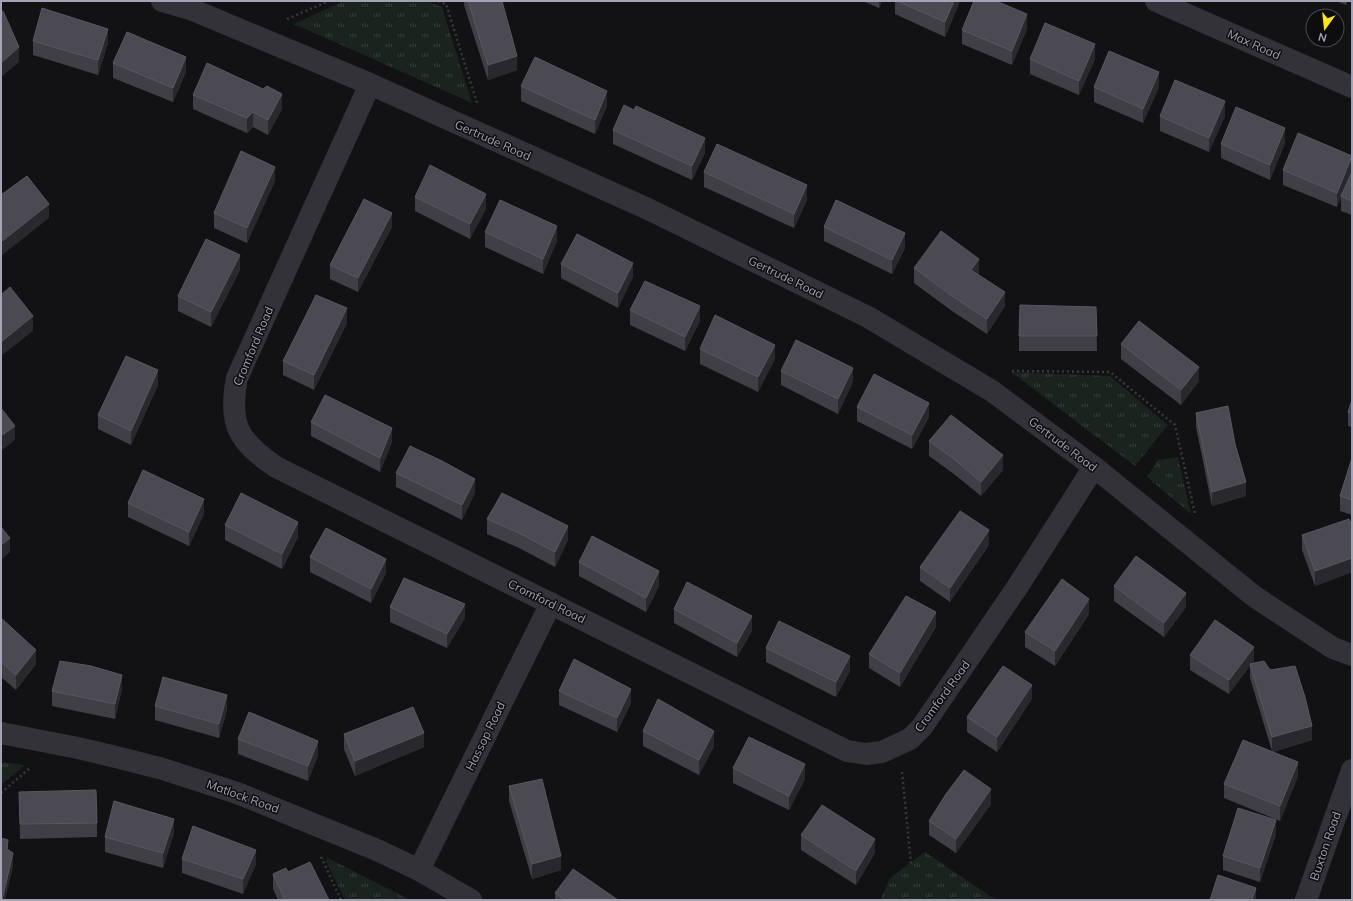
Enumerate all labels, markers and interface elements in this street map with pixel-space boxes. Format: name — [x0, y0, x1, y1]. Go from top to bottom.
north arrow — [1305, 8, 1345, 48]
street label: Max Road — [1225, 26, 1283, 62]
text: N — [1317, 30, 1328, 45]
street label: Gertrude Road — [453, 117, 533, 163]
street label: Gertrude Road — [746, 252, 826, 302]
street label: Cromford Road — [230, 304, 276, 388]
street label: Gertrude Road — [1026, 413, 1100, 475]
street label: Cromford Road — [506, 576, 588, 626]
street label: Cromford Road — [911, 657, 973, 735]
street label: Hassop Road — [462, 699, 508, 773]
street label: Matlock Road — [205, 776, 281, 816]
street label: Buxton Road — [1306, 809, 1344, 883]

